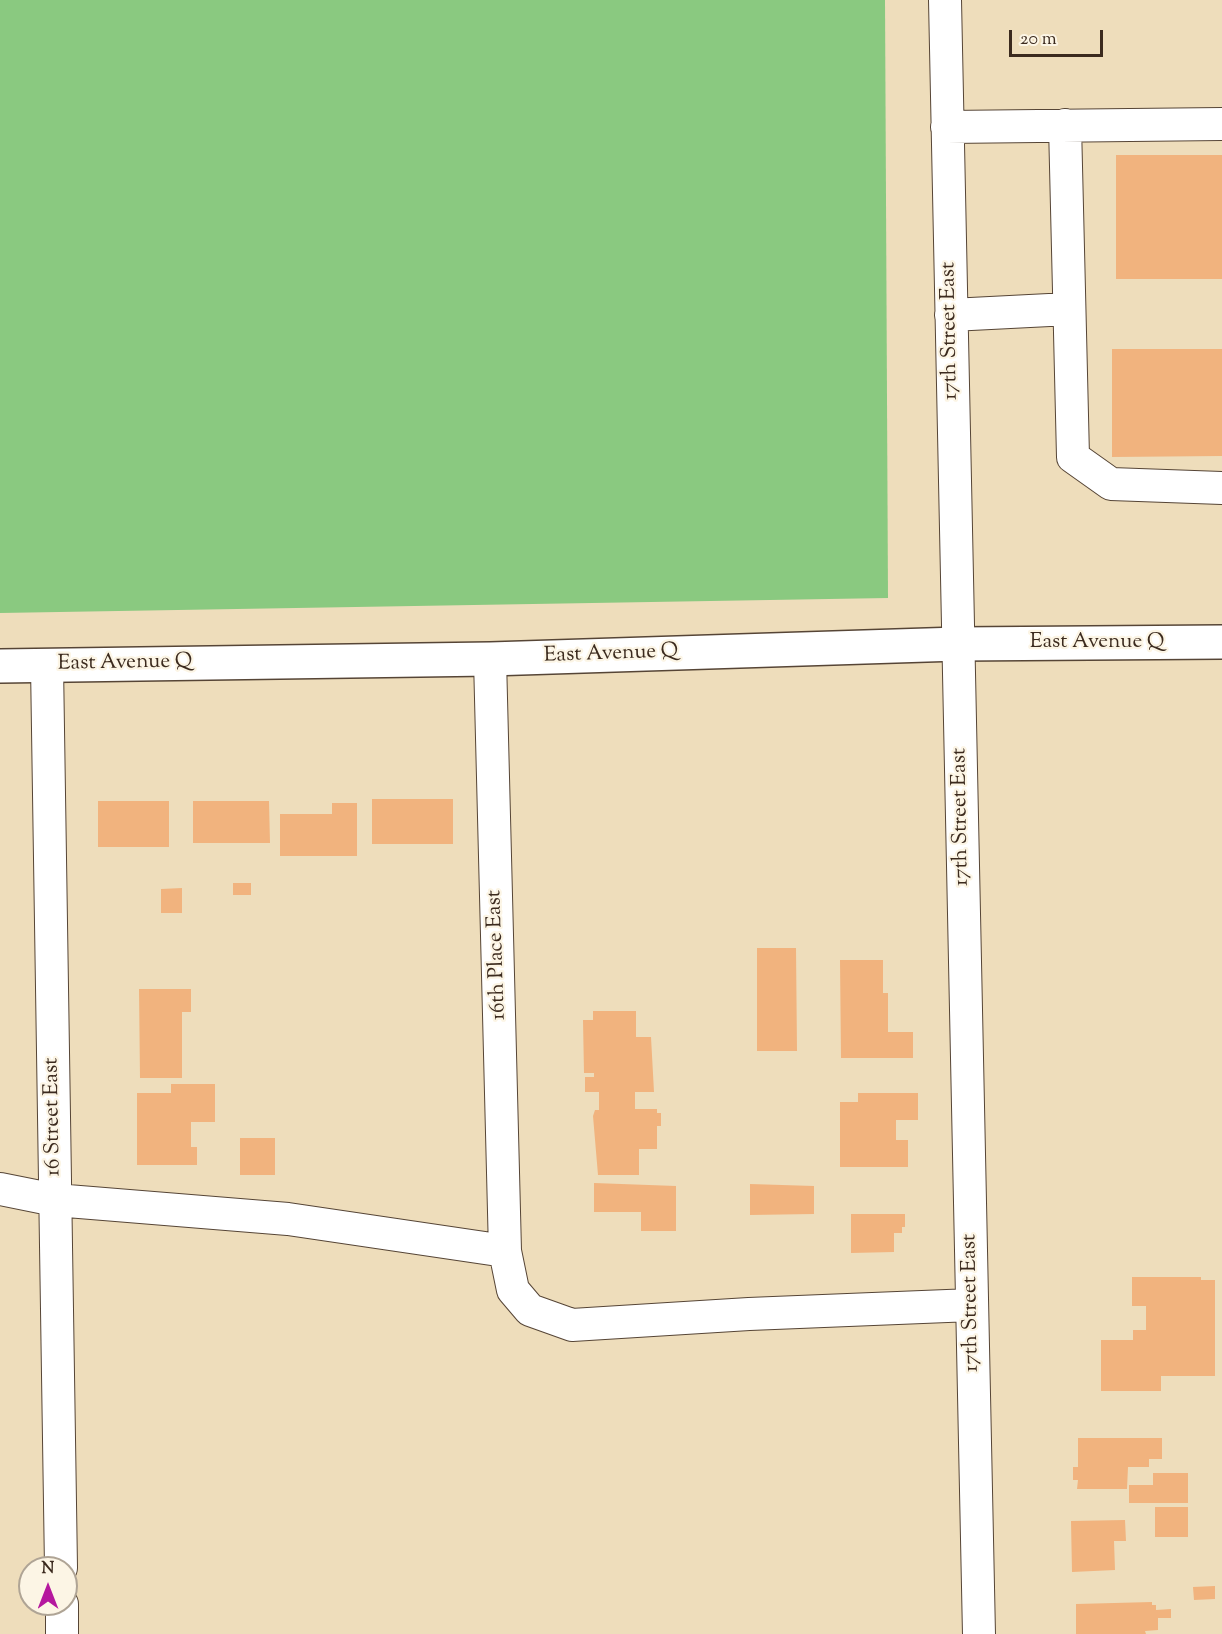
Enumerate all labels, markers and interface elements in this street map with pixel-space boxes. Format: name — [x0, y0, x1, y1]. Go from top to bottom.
scale bar — [1012, 18, 1106, 56]
text: 20 m — [1020, 27, 1057, 53]
street label: 17th Street East — [937, 262, 965, 400]
street label: East Avenue Q — [1030, 630, 1164, 656]
street label: East Avenue Q — [543, 640, 679, 670]
street label: East Avenue Q — [58, 650, 192, 678]
street label: 17th Street East — [948, 748, 976, 886]
street label: 16th Place East — [483, 890, 513, 1020]
street label: 16 Street East — [40, 1058, 68, 1176]
street label: 17th Street East — [958, 1234, 986, 1372]
north arrow — [18, 1556, 78, 1616]
text: N — [42, 1558, 54, 1581]

